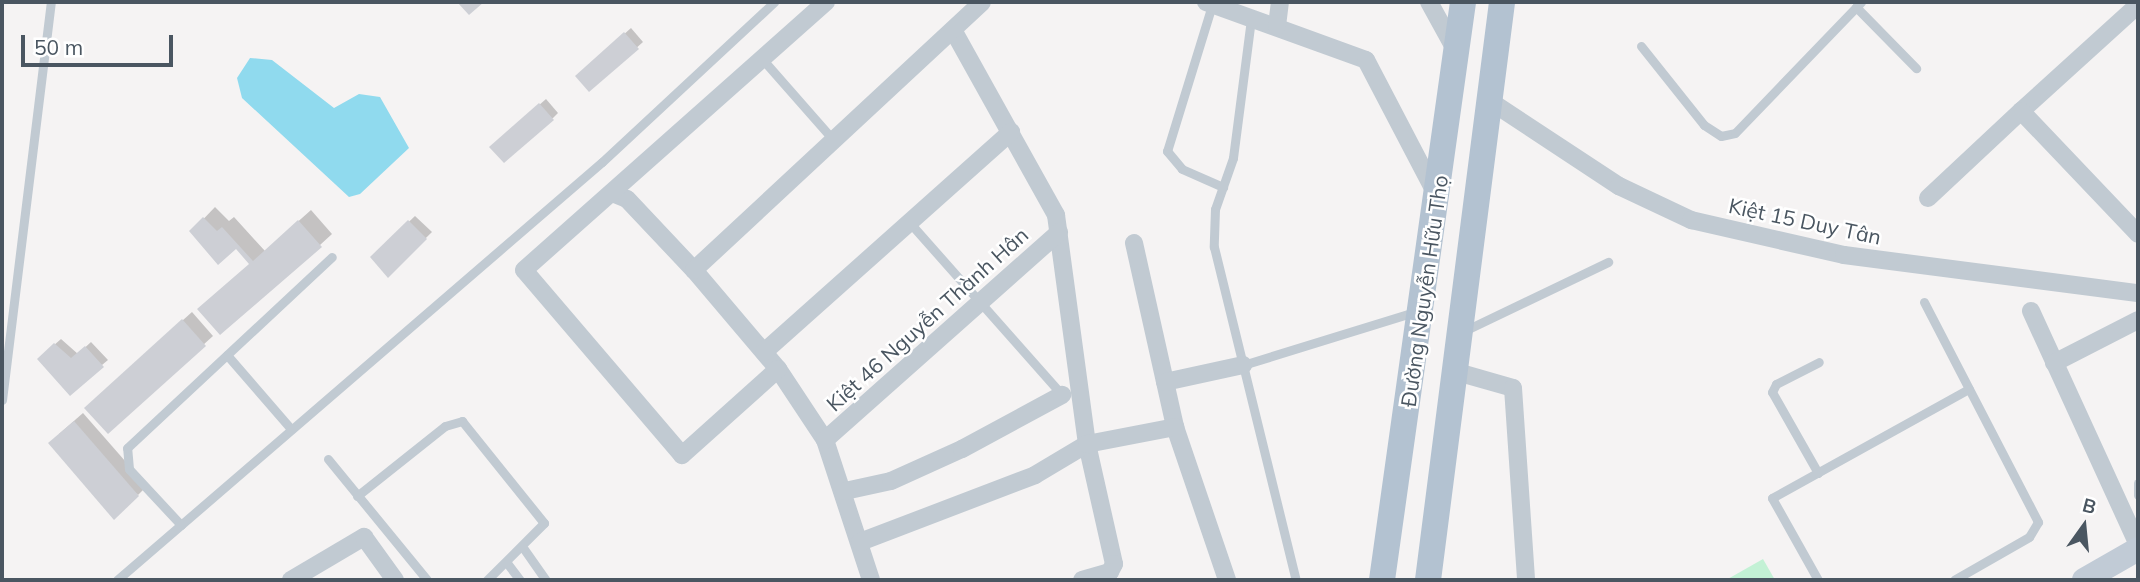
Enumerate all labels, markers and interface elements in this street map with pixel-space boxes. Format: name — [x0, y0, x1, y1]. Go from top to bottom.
scale bar — [24, 21, 177, 65]
text: 50 m — [34, 34, 83, 60]
street label: Đường Nguyễn Hữu Thọ — [1395, 174, 1453, 408]
street label: Kiệt 15 Duy Tân — [1726, 193, 1884, 249]
street label: Kiệt 46 Nguyễn Thành Hân — [821, 222, 1033, 416]
north arrow — [2049, 491, 2119, 561]
text: B — [2080, 492, 2099, 519]

